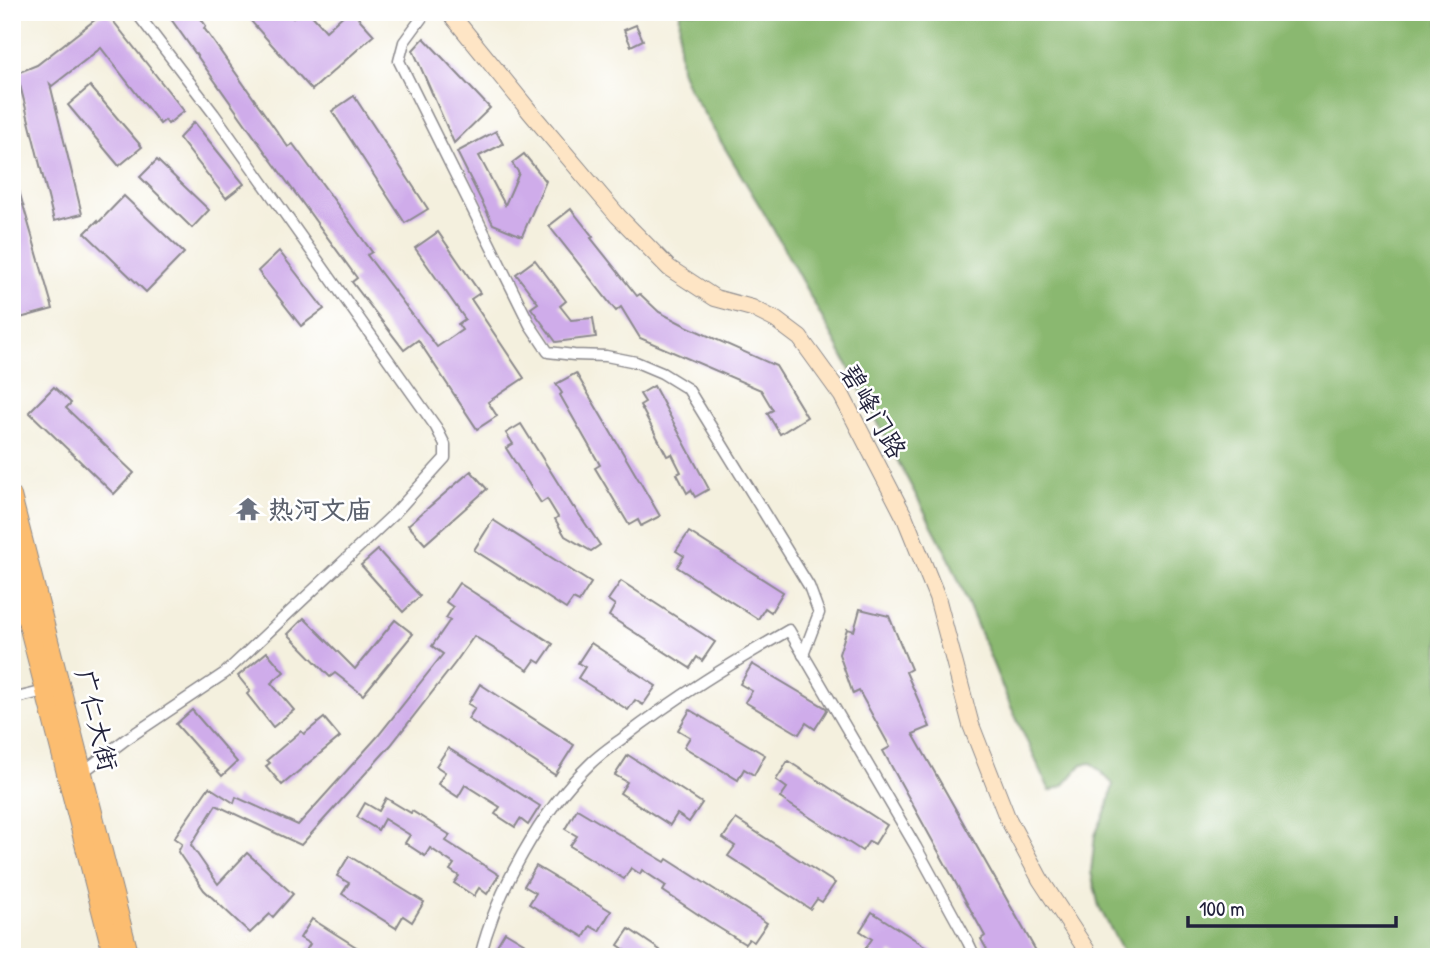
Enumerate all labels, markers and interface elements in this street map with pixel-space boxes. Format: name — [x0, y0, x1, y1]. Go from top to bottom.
street label: 碧峰门路 — [833, 357, 915, 465]
place label: 热河文庙 — [268, 492, 372, 527]
temple icon: 热河文庙 — [234, 495, 262, 523]
street label: 广仁大街 — [67, 665, 127, 775]
scale bar — [1188, 885, 1397, 929]
text: 100 m — [1199, 894, 1245, 923]

